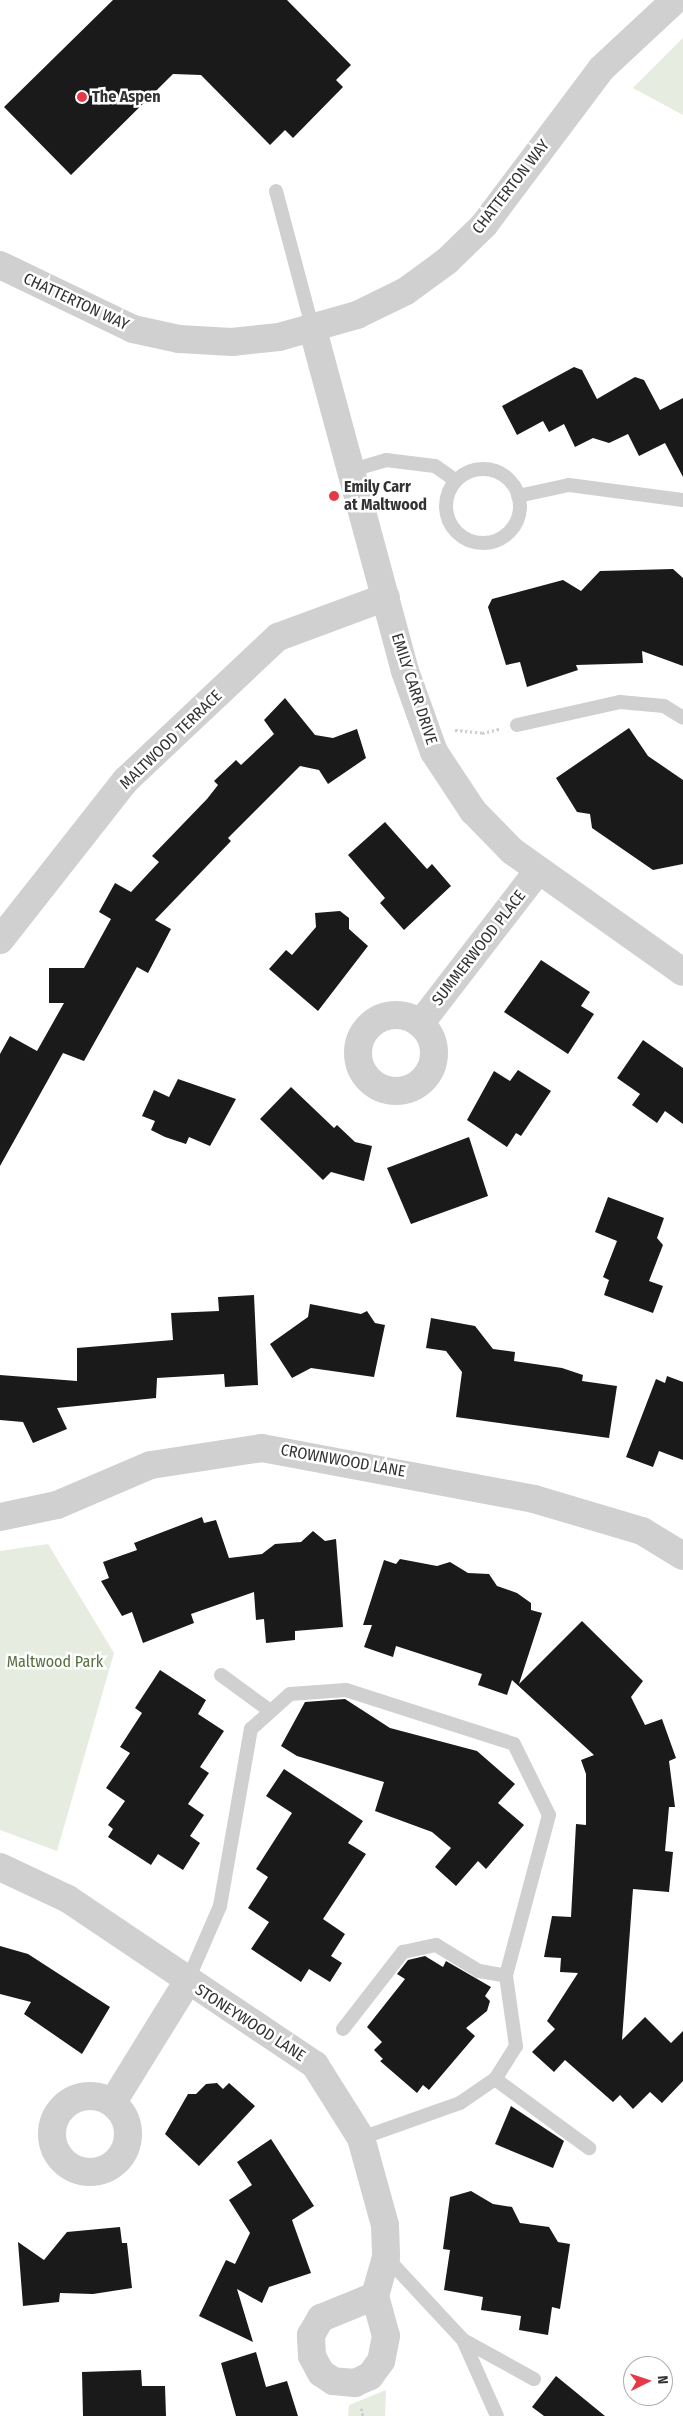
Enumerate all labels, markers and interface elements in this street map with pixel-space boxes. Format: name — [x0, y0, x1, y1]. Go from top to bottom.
place label: The Aspen — [92, 87, 161, 107]
marker: The Aspen — [76, 91, 88, 103]
street label: CHATTERTON WAY — [468, 136, 554, 238]
street label: CHATTERTON WAY — [20, 269, 132, 335]
place label: Emily Carr at Maltwood — [344, 477, 427, 515]
marker: Emily Carr at Maltwood — [328, 490, 340, 502]
street label: EMILY CARR DRIVE — [387, 631, 441, 747]
street label: MALTWOOD TERRACE — [116, 686, 226, 794]
street label: SUMMERWOOD PLACE — [428, 887, 530, 1009]
street label: CROWNWOOD LANE — [279, 1441, 407, 1481]
park label: Maltwood Park — [7, 1652, 103, 1672]
street label: STONEYWOOD LANE — [191, 1980, 309, 2066]
north arrow — [623, 2356, 673, 2406]
text: N — [654, 2375, 671, 2385]

